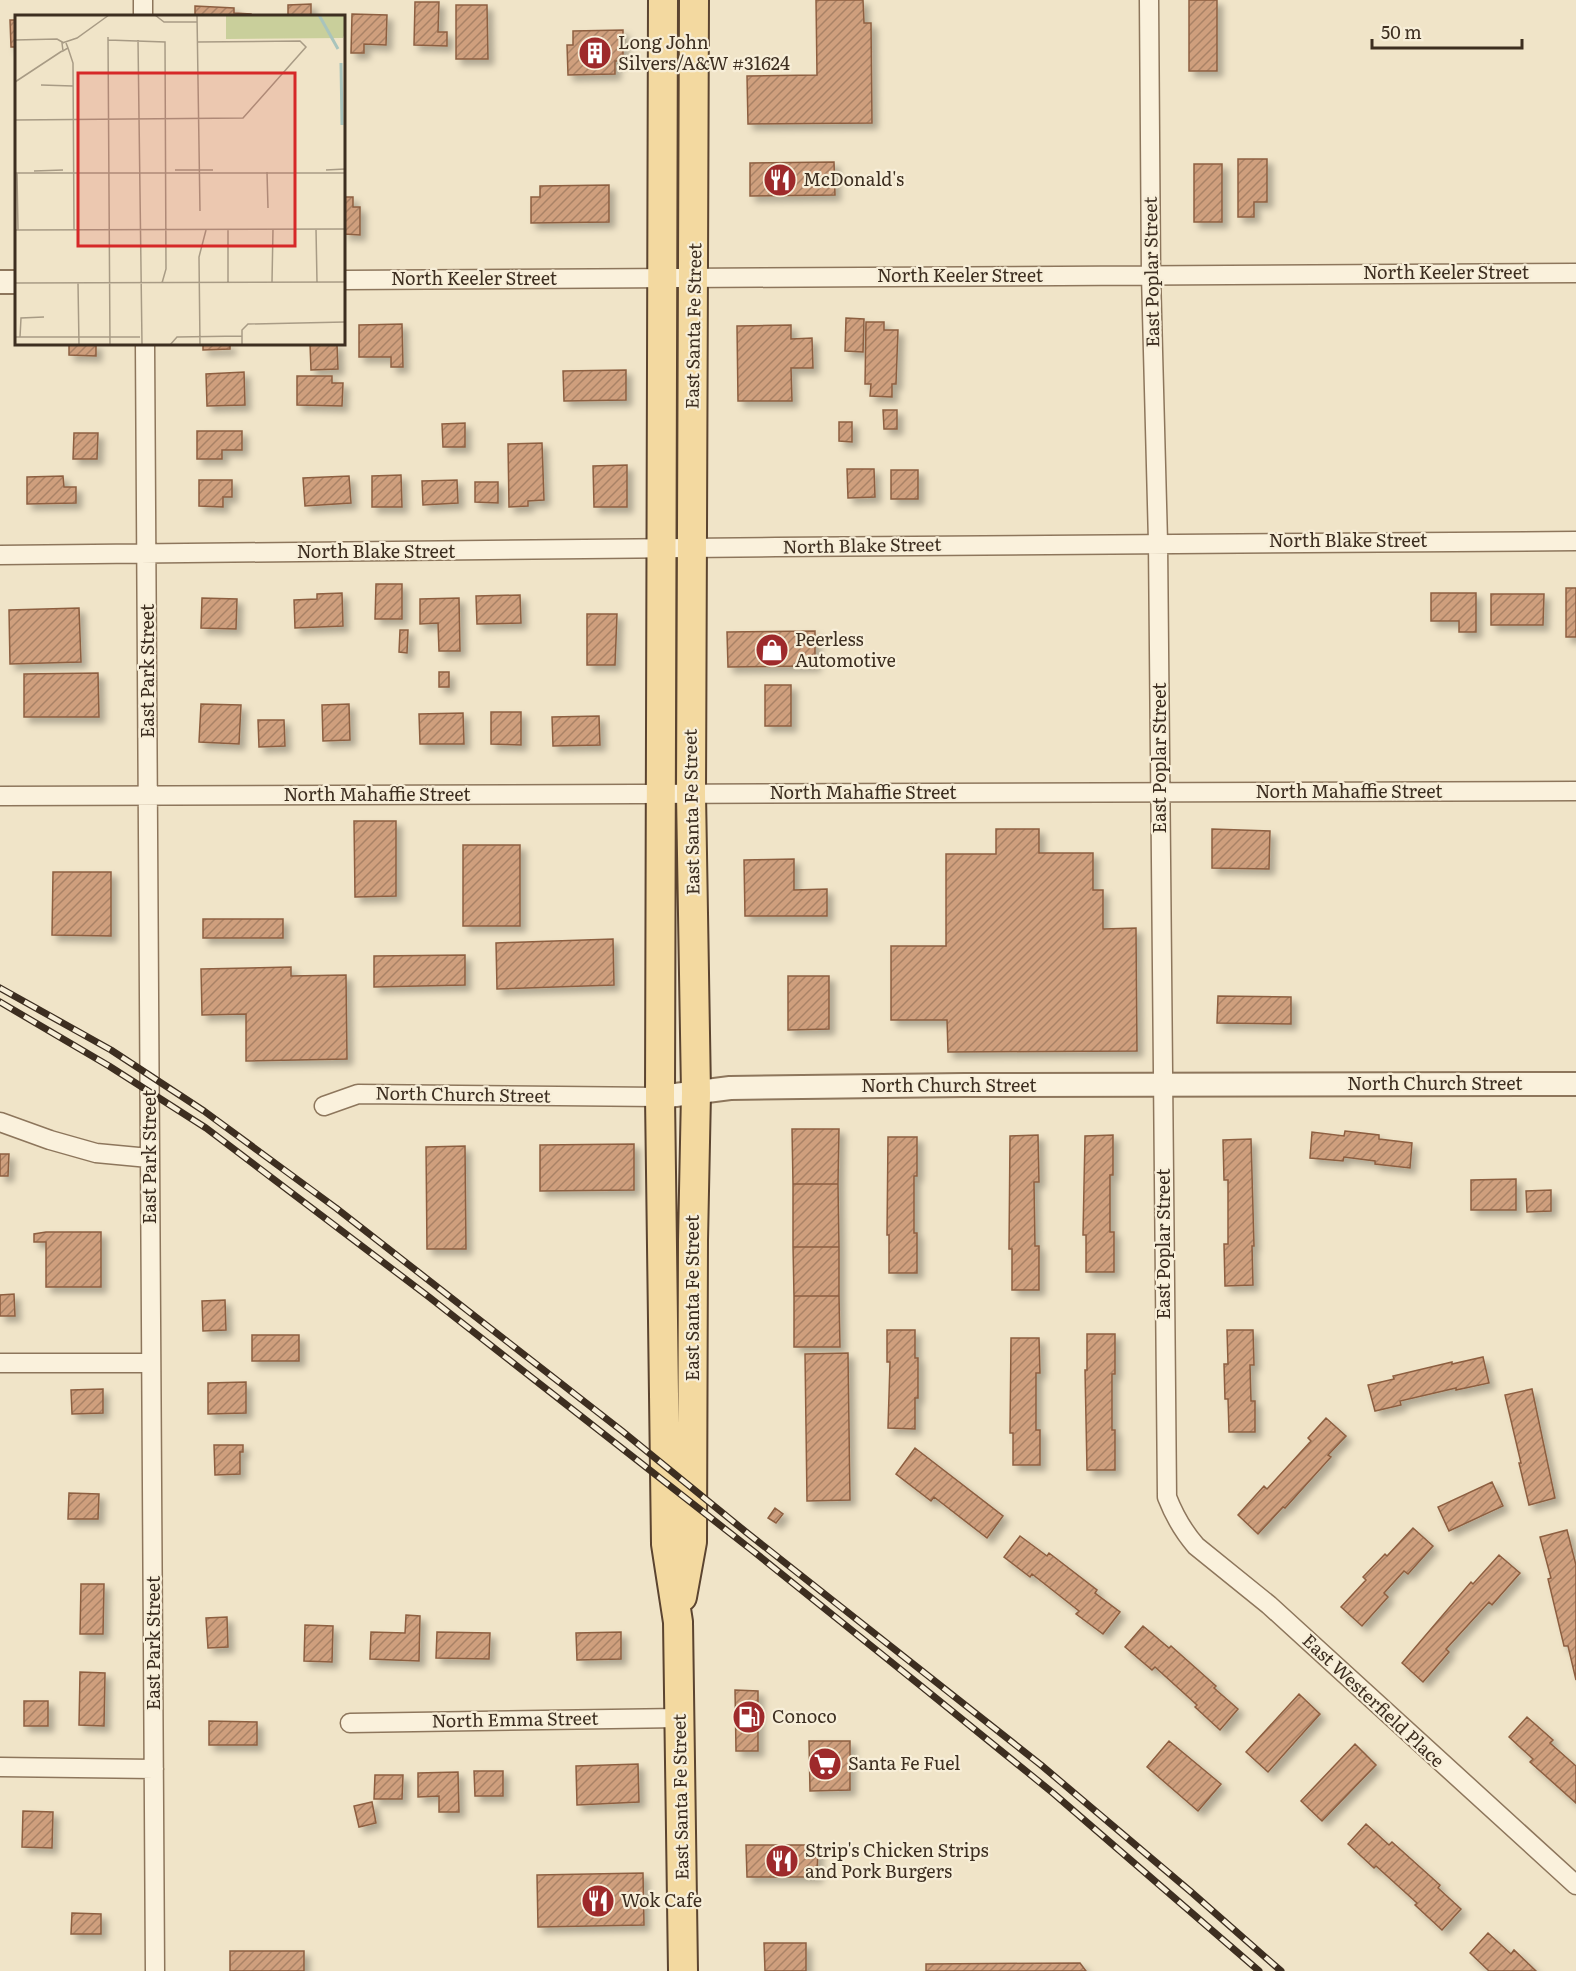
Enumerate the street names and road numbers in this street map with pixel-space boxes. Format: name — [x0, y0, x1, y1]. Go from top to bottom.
street label: East Poplar Street — [1136, 196, 1165, 348]
street label: East Santa Fe Street — [678, 242, 707, 409]
street label: North Keeler Street — [1363, 258, 1530, 285]
street label: North Keeler Street — [877, 261, 1044, 288]
street label: North Keeler Street — [391, 264, 558, 291]
street label: North Blake Street — [1269, 526, 1428, 553]
street label: North Blake Street — [782, 530, 942, 559]
street label: North Blake Street — [297, 537, 456, 564]
street label: East Park Street — [133, 603, 160, 738]
street label: East Poplar Street — [1145, 682, 1172, 834]
street label: East Santa Fe Street — [676, 728, 705, 895]
street label: North Mahaffie Street — [1255, 777, 1443, 804]
street label: North Mahaffie Street — [769, 778, 957, 805]
street label: North Mahaffie Street — [283, 780, 471, 807]
street label: North Church Street — [1347, 1069, 1523, 1096]
street label: North Church Street — [861, 1071, 1037, 1098]
street label: North Church Street — [375, 1078, 552, 1109]
street label: East Park Street — [135, 1089, 162, 1224]
street label: East Poplar Street — [1149, 1168, 1176, 1320]
street label: East Santa Fe Street — [678, 1214, 705, 1381]
street label: East Park Street — [139, 1575, 166, 1710]
street label: East Westerfield Place — [1297, 1627, 1451, 1773]
street label: North Emma Street — [431, 1704, 599, 1733]
street label: East Santa Fe Street — [665, 1713, 694, 1880]

